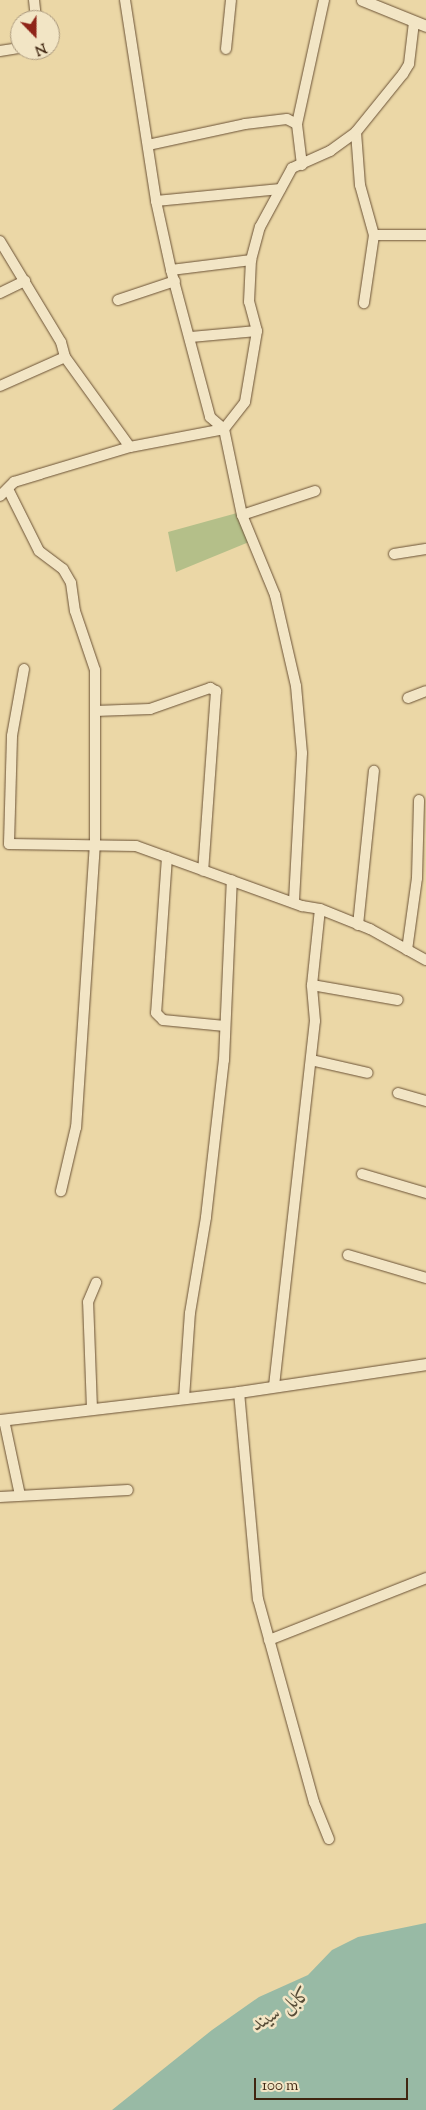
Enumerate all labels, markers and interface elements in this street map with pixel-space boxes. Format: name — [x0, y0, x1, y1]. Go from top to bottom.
north arrow — [10, 10, 60, 60]
text: N — [31, 37, 49, 59]
water label: کابل سيند — [247, 1982, 317, 2038]
scale bar — [256, 2068, 410, 2100]
text: 100 m — [262, 2076, 298, 2097]

